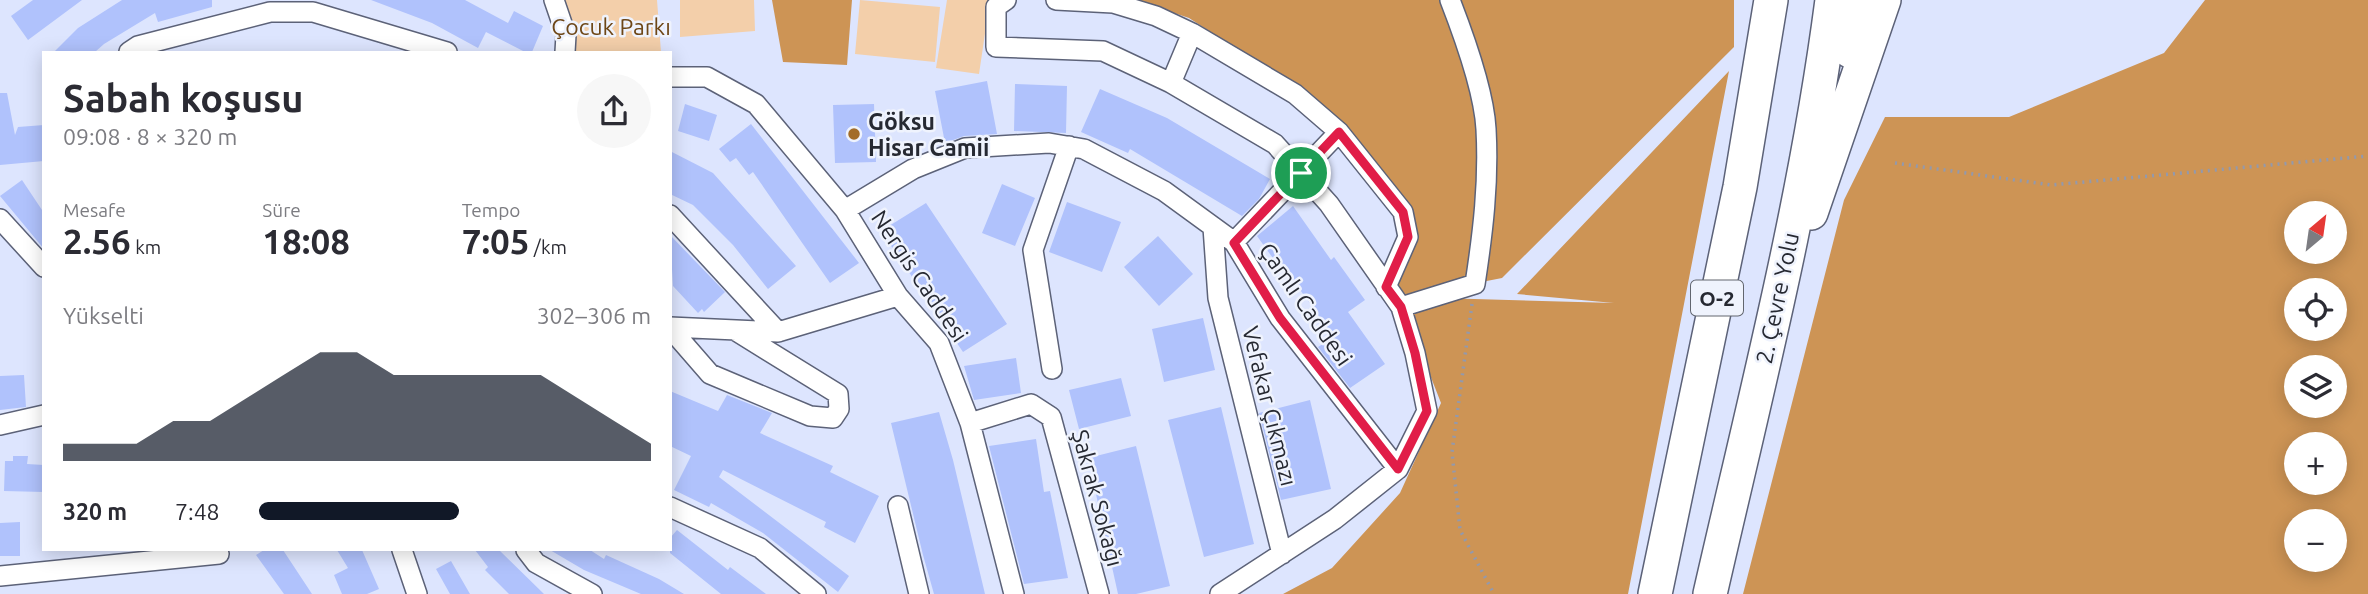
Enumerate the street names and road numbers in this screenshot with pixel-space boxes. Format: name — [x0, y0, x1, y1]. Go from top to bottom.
street label: Nergis Caddesi — [867, 206, 973, 346]
street label: 2. Çevre Yolu — [1751, 230, 1803, 366]
street label: Çamlı Caddesi — [1255, 238, 1357, 370]
road number: O-2 — [1691, 280, 1743, 316]
street label: Vefakar Çıkmazı — [1238, 324, 1302, 488]
street label: Şakrak Sokağı — [1068, 427, 1128, 569]

